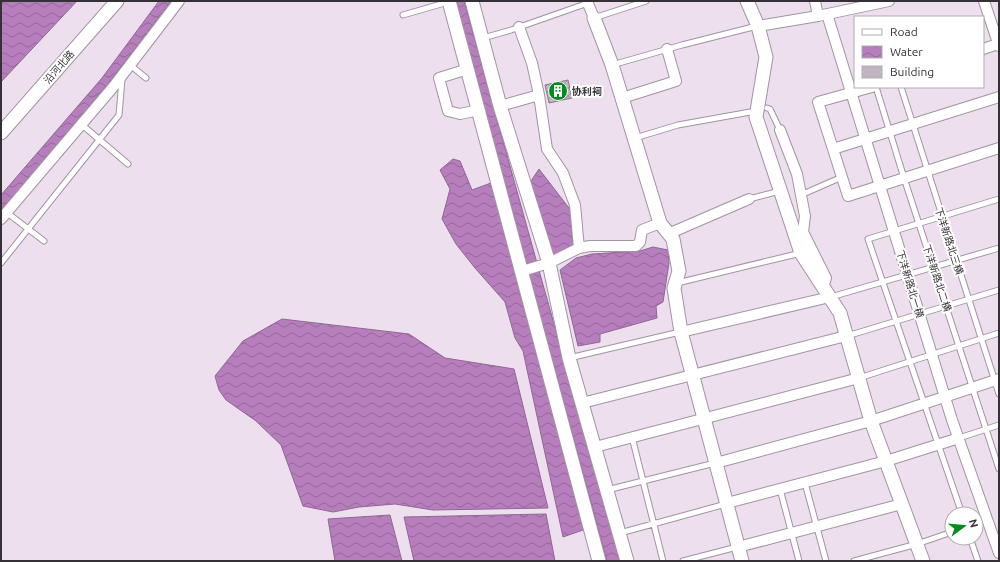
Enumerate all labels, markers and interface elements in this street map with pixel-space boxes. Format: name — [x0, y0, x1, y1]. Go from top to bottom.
legend — [854, 16, 984, 88]
text: Road — [890, 25, 918, 38]
text: Water — [890, 45, 923, 58]
street label: 沿河北路 — [42, 48, 76, 86]
text: Building — [890, 65, 934, 78]
building icon: 协利祠 — [547, 80, 569, 102]
place label: 协利祠 — [572, 86, 602, 97]
street label: 下洋新路北三横 — [933, 206, 965, 276]
street label: 下洋新路北二横 — [921, 243, 953, 313]
street label: 下洋新路北一横 — [895, 249, 925, 319]
north arrow — [944, 506, 984, 546]
text: N — [967, 518, 981, 529]

